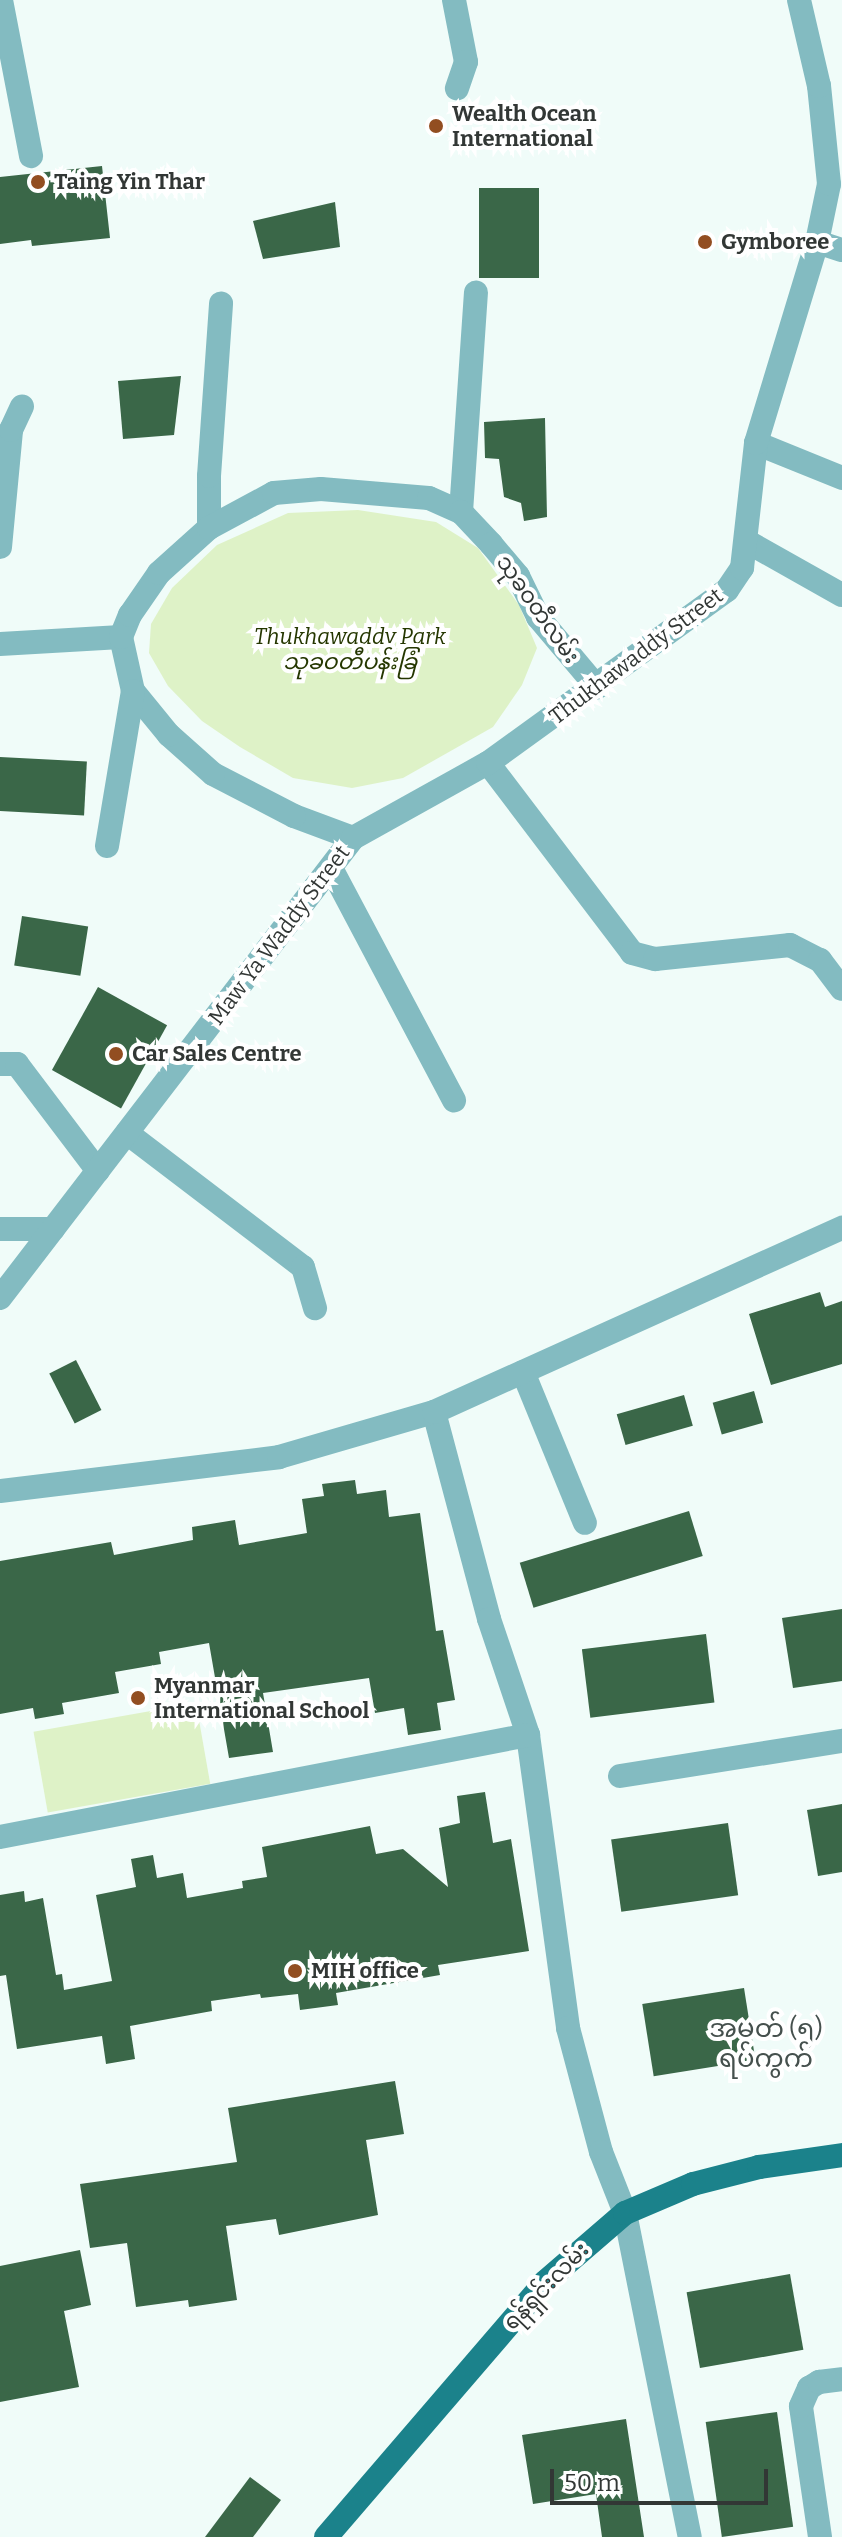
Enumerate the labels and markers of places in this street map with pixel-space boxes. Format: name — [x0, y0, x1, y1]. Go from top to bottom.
place label: Wealth Ocean International — [452, 100, 596, 152]
marker: Wealth Ocean International — [427, 117, 445, 135]
place label: Taing Yin Thar — [54, 169, 205, 195]
marker: Taing Yin Thar — [29, 173, 47, 191]
place label: Gymboree — [721, 229, 829, 255]
marker: Gymboree — [696, 233, 714, 251]
place label: Car Sales Centre — [132, 1041, 301, 1067]
marker: Car Sales Centre — [107, 1045, 125, 1063]
place label: Myanmar International School — [154, 1672, 369, 1724]
marker: Myanmar International School — [129, 1689, 147, 1707]
place label: MIH office — [311, 1958, 419, 1984]
marker: MIH office — [286, 1962, 304, 1980]

